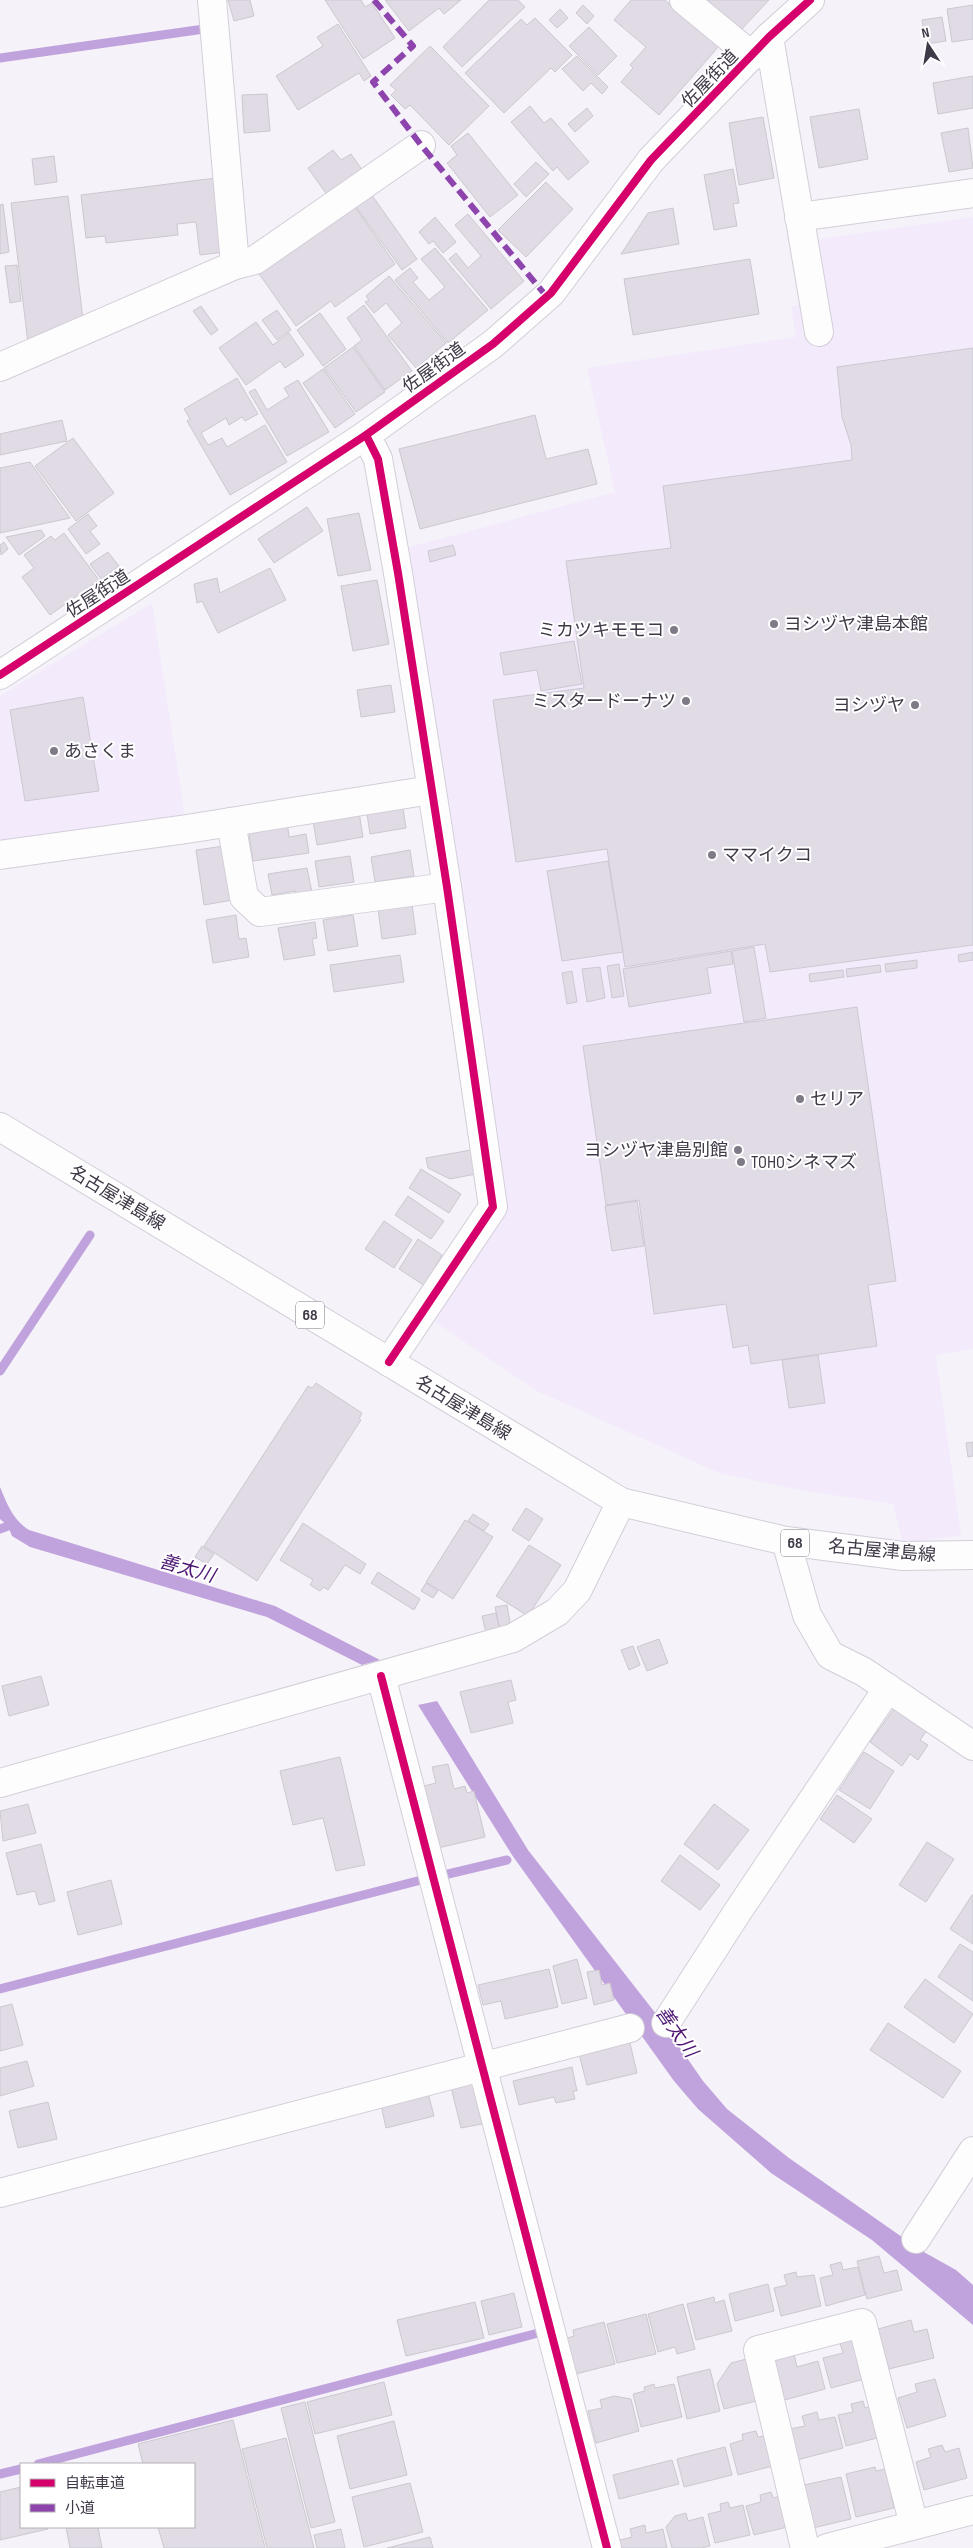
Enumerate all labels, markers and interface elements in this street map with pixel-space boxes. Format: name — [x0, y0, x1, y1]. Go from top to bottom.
north arrow — [903, 20, 953, 70]
text: N — [920, 24, 931, 42]
street label: 佐屋街道 — [677, 46, 743, 112]
street label: 佐屋街道 — [399, 338, 469, 398]
street label: 佐屋街道 — [62, 566, 134, 622]
place label: ヨシヅヤ津島本館 — [784, 614, 928, 635]
marker: ヨシヅヤ津島本館 — [768, 618, 780, 630]
place label: ミカツキモモコ — [538, 620, 664, 641]
marker: ミカツキモモコ — [668, 624, 680, 636]
place label: ミスタードーナツ — [532, 691, 676, 712]
marker: ミスタードーナツ — [680, 695, 692, 707]
place label: ヨシヅヤ — [833, 695, 905, 716]
marker: ヨシヅヤ — [909, 699, 921, 711]
place label: あさくま — [64, 741, 136, 762]
marker: あさくま — [48, 745, 60, 757]
place label: ママイクコ — [722, 845, 812, 866]
marker: ママイクコ — [706, 849, 718, 861]
place label: セリア — [810, 1089, 864, 1110]
marker: セリア — [794, 1093, 806, 1105]
place label: ヨシヅヤ津島別館 — [584, 1140, 728, 1161]
marker: ヨシヅヤ津島別館 — [732, 1144, 744, 1156]
place label: TOHOシネマズ — [751, 1152, 857, 1173]
marker: TOHOシネマズ — [735, 1156, 747, 1168]
street label: 名古屋津島線 — [65, 1161, 169, 1235]
road number: 68 — [296, 1302, 324, 1328]
street label: 名古屋津島線 — [411, 1371, 515, 1445]
road number: 68 — [781, 1530, 809, 1556]
street label: 名古屋津島線 — [827, 1536, 937, 1566]
water label: 善太川 — [156, 1550, 219, 1588]
water label: 善太川 — [650, 2002, 703, 2064]
legend — [20, 2463, 195, 2528]
text: 自転車道 — [65, 2474, 125, 2493]
text: 小道 — [65, 2499, 95, 2518]

